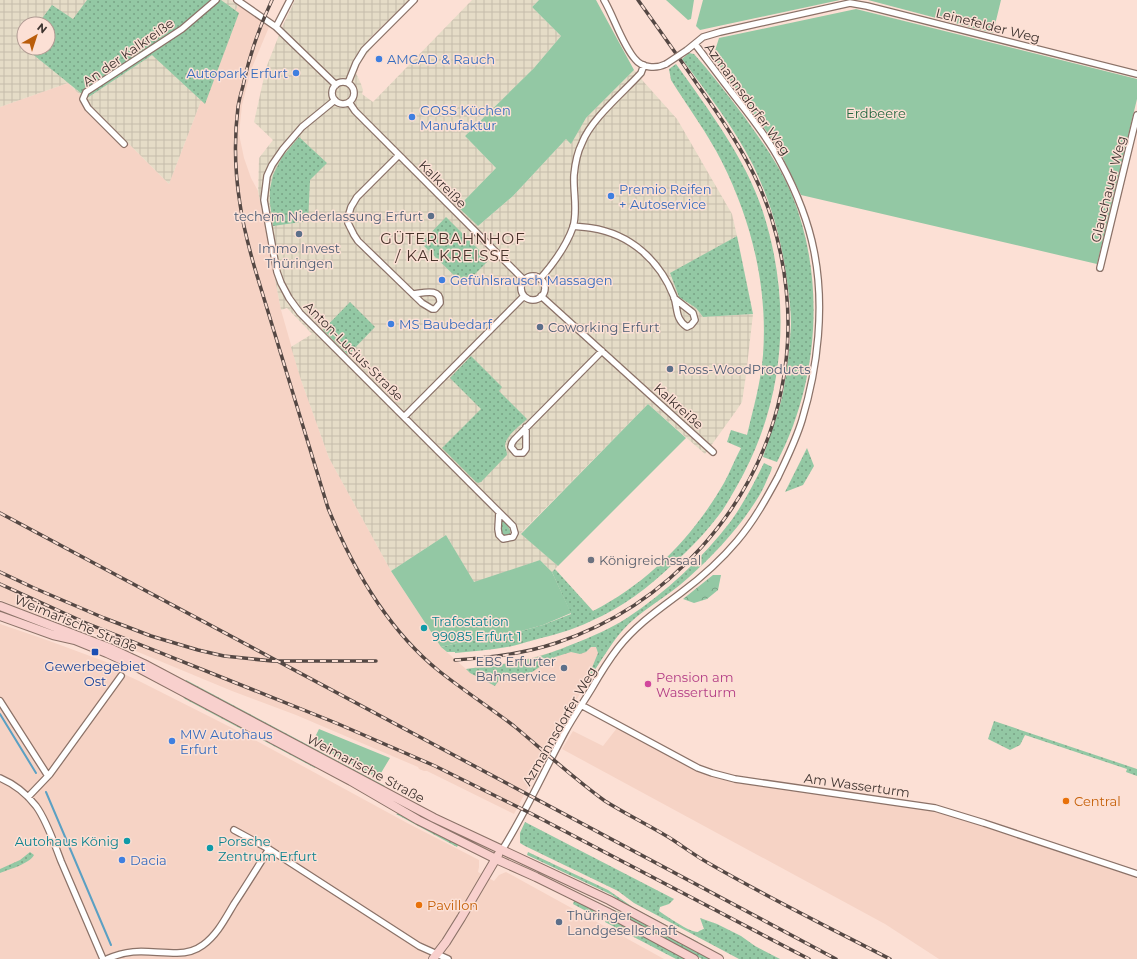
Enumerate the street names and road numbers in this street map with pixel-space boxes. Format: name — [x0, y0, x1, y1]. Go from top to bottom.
street label: Leinefelder Weg — [934, 4, 1042, 46]
street label: An der Kalkreiße — [79, 14, 177, 89]
street label: Azmannsdorfer Weg — [702, 40, 794, 158]
street label: Glauchauer Weg — [1087, 134, 1129, 244]
street label: Kalkreiße — [416, 157, 470, 211]
street label: Anton-Lucius-Straße — [301, 298, 407, 404]
street label: Kalkreiße — [651, 380, 707, 432]
street label: Weimarische Straße — [12, 591, 140, 655]
street label: Azmannsdorfer Weg — [518, 664, 600, 788]
street label: Weimarische Straße — [304, 730, 428, 806]
street label: Am Wasserturm — [803, 770, 911, 800]

